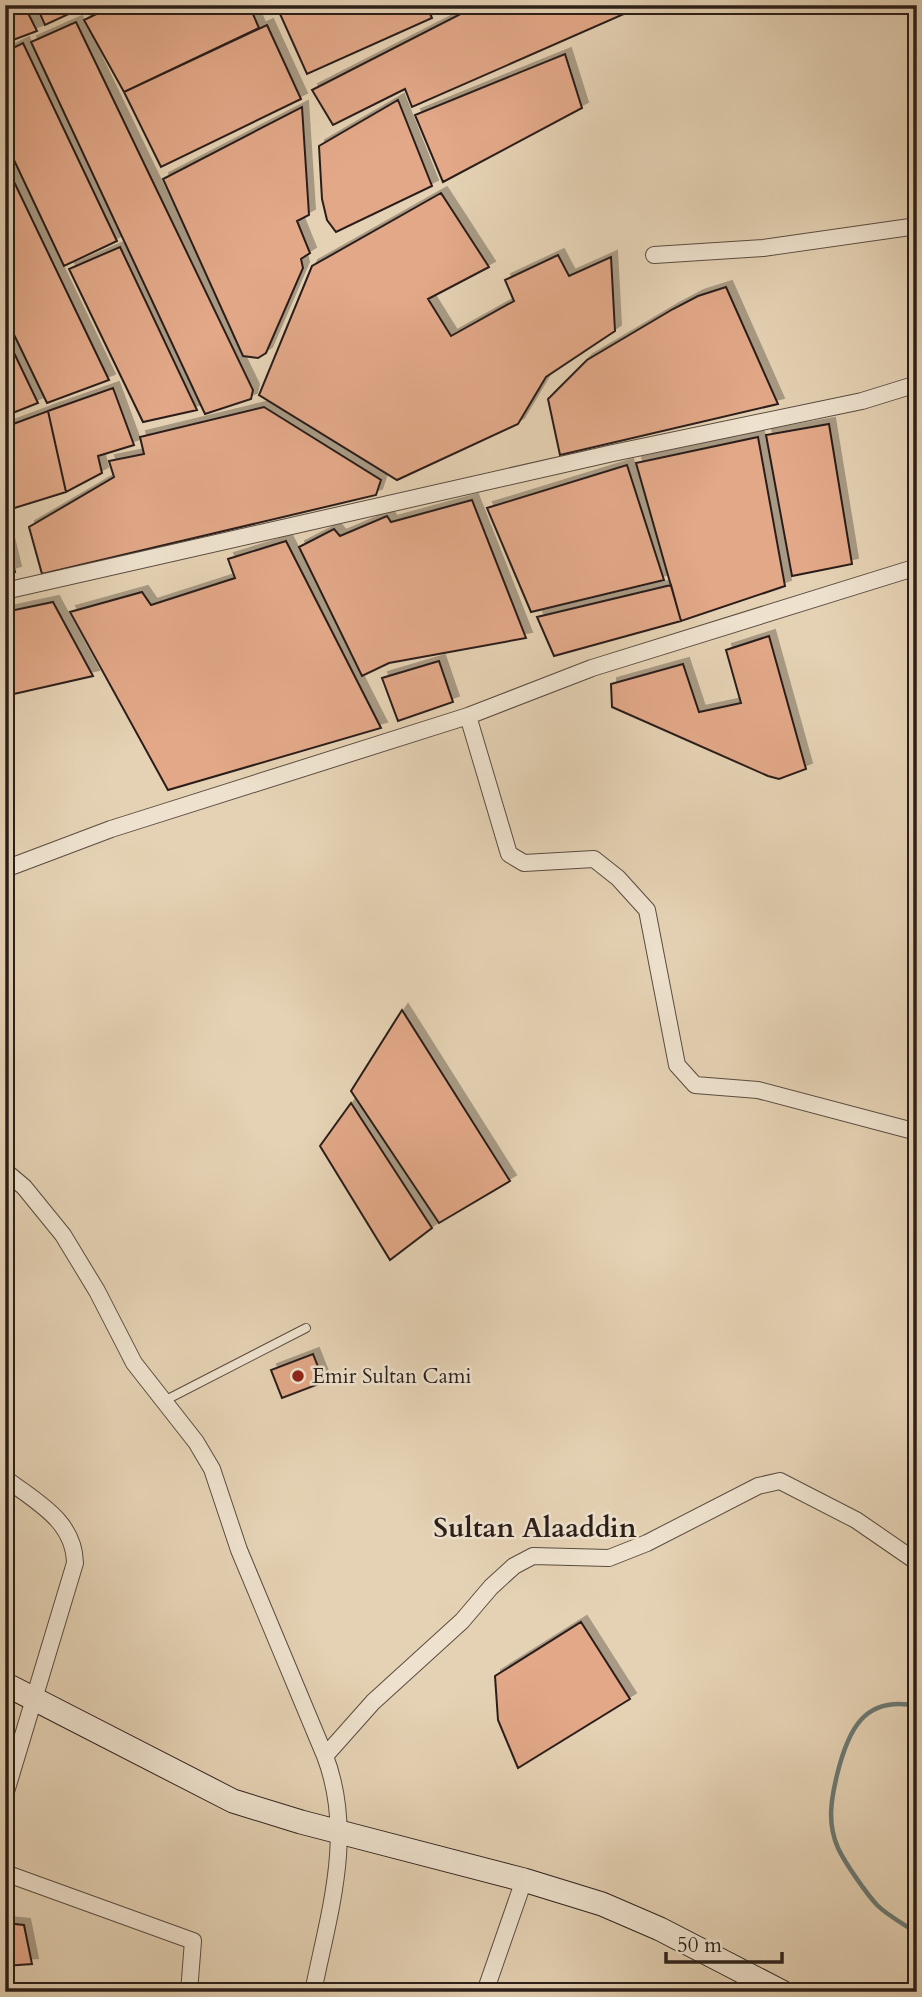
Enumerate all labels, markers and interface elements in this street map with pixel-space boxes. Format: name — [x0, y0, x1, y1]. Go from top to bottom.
place label: Emir Sultan Cami — [312, 1362, 471, 1391]
marker: Emir Sultan Cami — [290, 1368, 306, 1384]
district label: Sultan Alaaddin — [433, 1509, 637, 1547]
scale bar — [666, 1920, 782, 1964]
text: 50 m — [677, 1931, 722, 1960]

